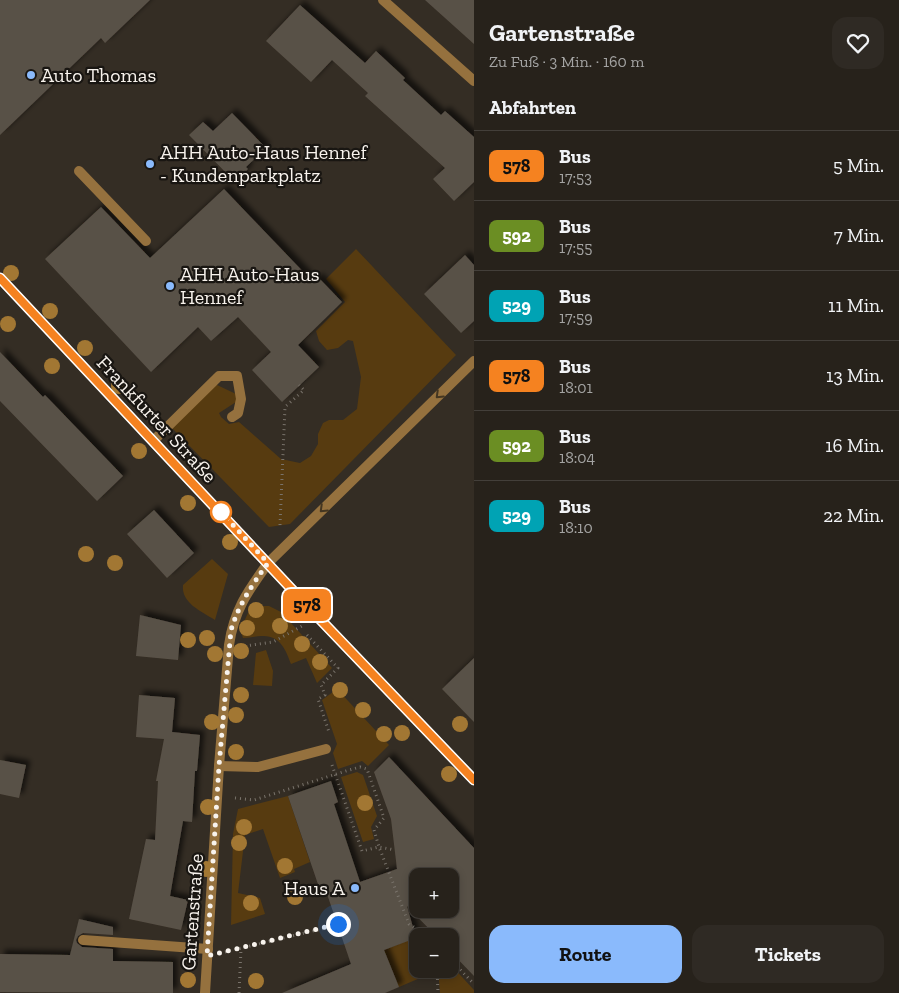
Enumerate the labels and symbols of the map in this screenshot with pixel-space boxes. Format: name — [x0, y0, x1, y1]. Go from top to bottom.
place label: Auto Thomas — [41, 63, 156, 87]
marker: Auto Thomas — [25, 69, 37, 81]
place label: AHH Auto-Haus Hennef - Kundenparkplatz — [160, 140, 369, 187]
marker: AHH Auto-Haus Hennef - Kundenparkplatz — [144, 158, 156, 170]
place label: AHH Auto-Haus Hennef — [180, 262, 320, 309]
marker: AHH Auto-Haus Hennef — [164, 280, 176, 292]
street label: Frankfurter Straße — [92, 350, 222, 488]
one-way arrow — [436, 389, 445, 398]
unlabelled marker — [210, 501, 232, 523]
one-way arrow — [320, 503, 329, 512]
line badge: 578 — [278, 589, 336, 621]
street label: Gartenstraße — [176, 853, 208, 971]
place label: Haus A — [284, 876, 346, 900]
marker: Haus A — [349, 882, 361, 894]
your location — [326, 912, 351, 937]

